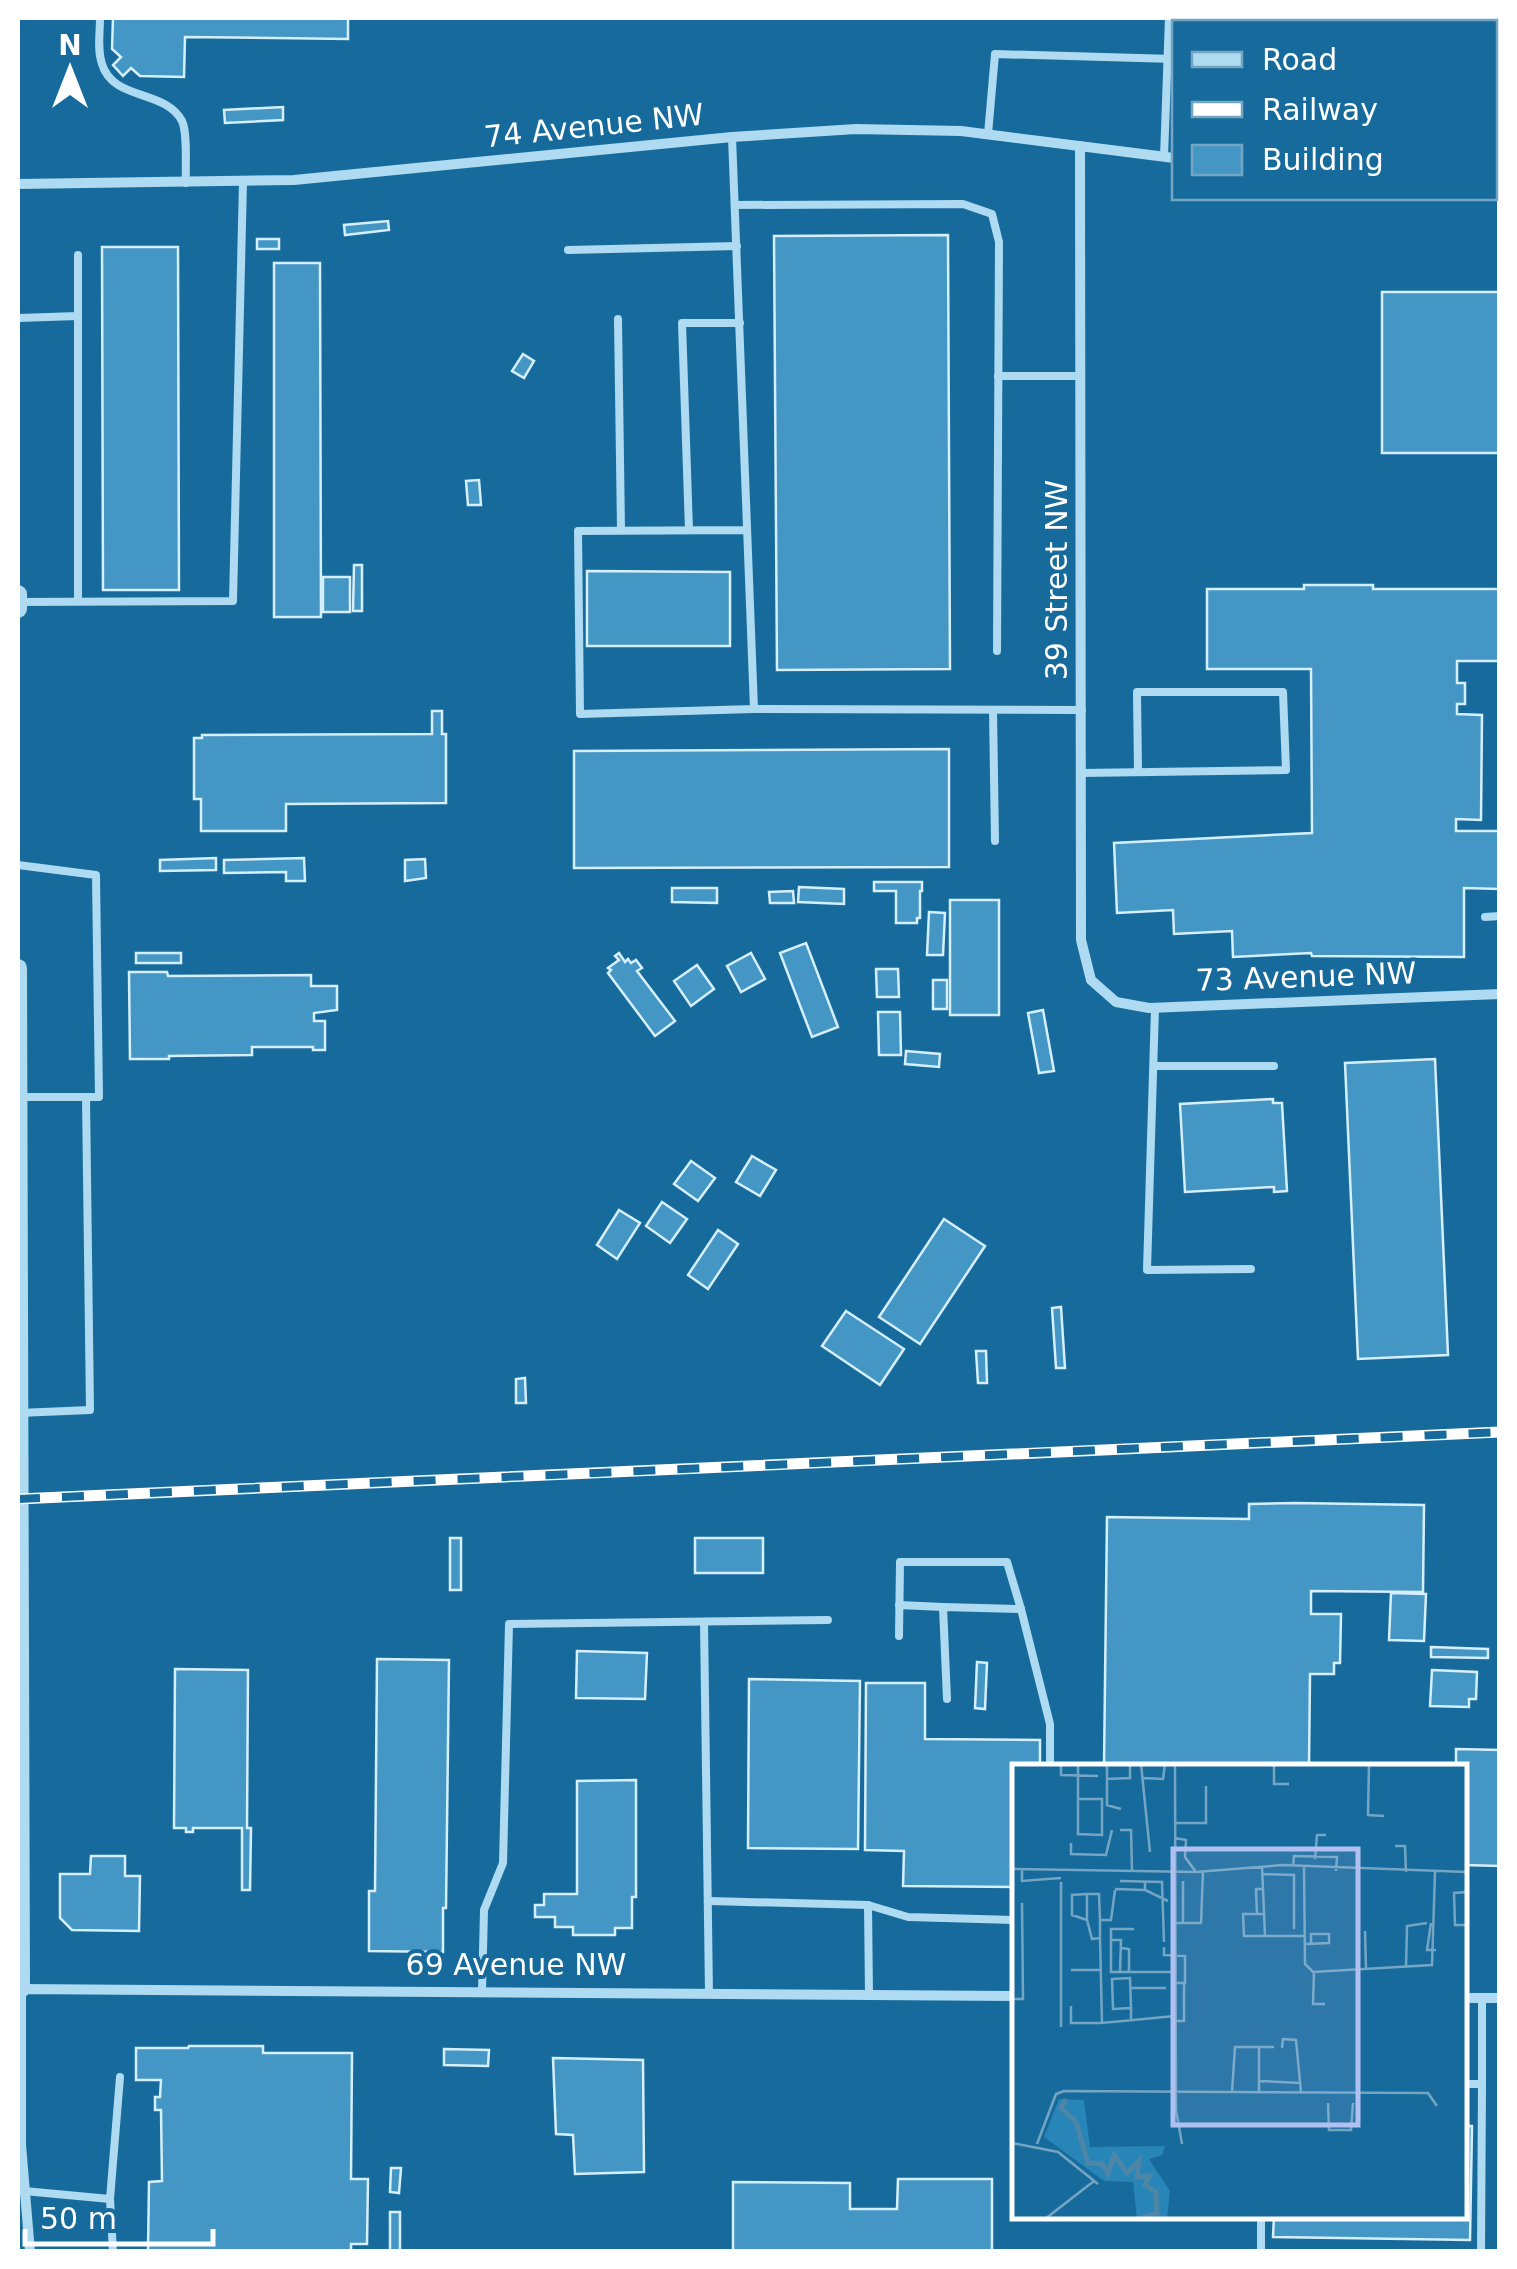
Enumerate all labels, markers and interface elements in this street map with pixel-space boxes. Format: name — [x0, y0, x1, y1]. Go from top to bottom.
north arrow — [20, 20, 120, 120]
legend — [1172, 20, 1497, 200]
text: N — [58, 29, 82, 62]
text: Road — [1262, 42, 1337, 77]
text: Railway — [1262, 92, 1378, 127]
street label: 74 Avenue NW — [482, 97, 706, 154]
text: Building — [1262, 142, 1384, 177]
street label: 39 Street NW — [1039, 480, 1074, 680]
street label: 73 Avenue NW — [1195, 955, 1417, 998]
inset map — [1012, 1764, 1467, 2219]
street label: 69 Avenue NW — [406, 1947, 626, 1982]
scale bar — [25, 2184, 212, 2246]
text: 50 m — [40, 2201, 117, 2236]

